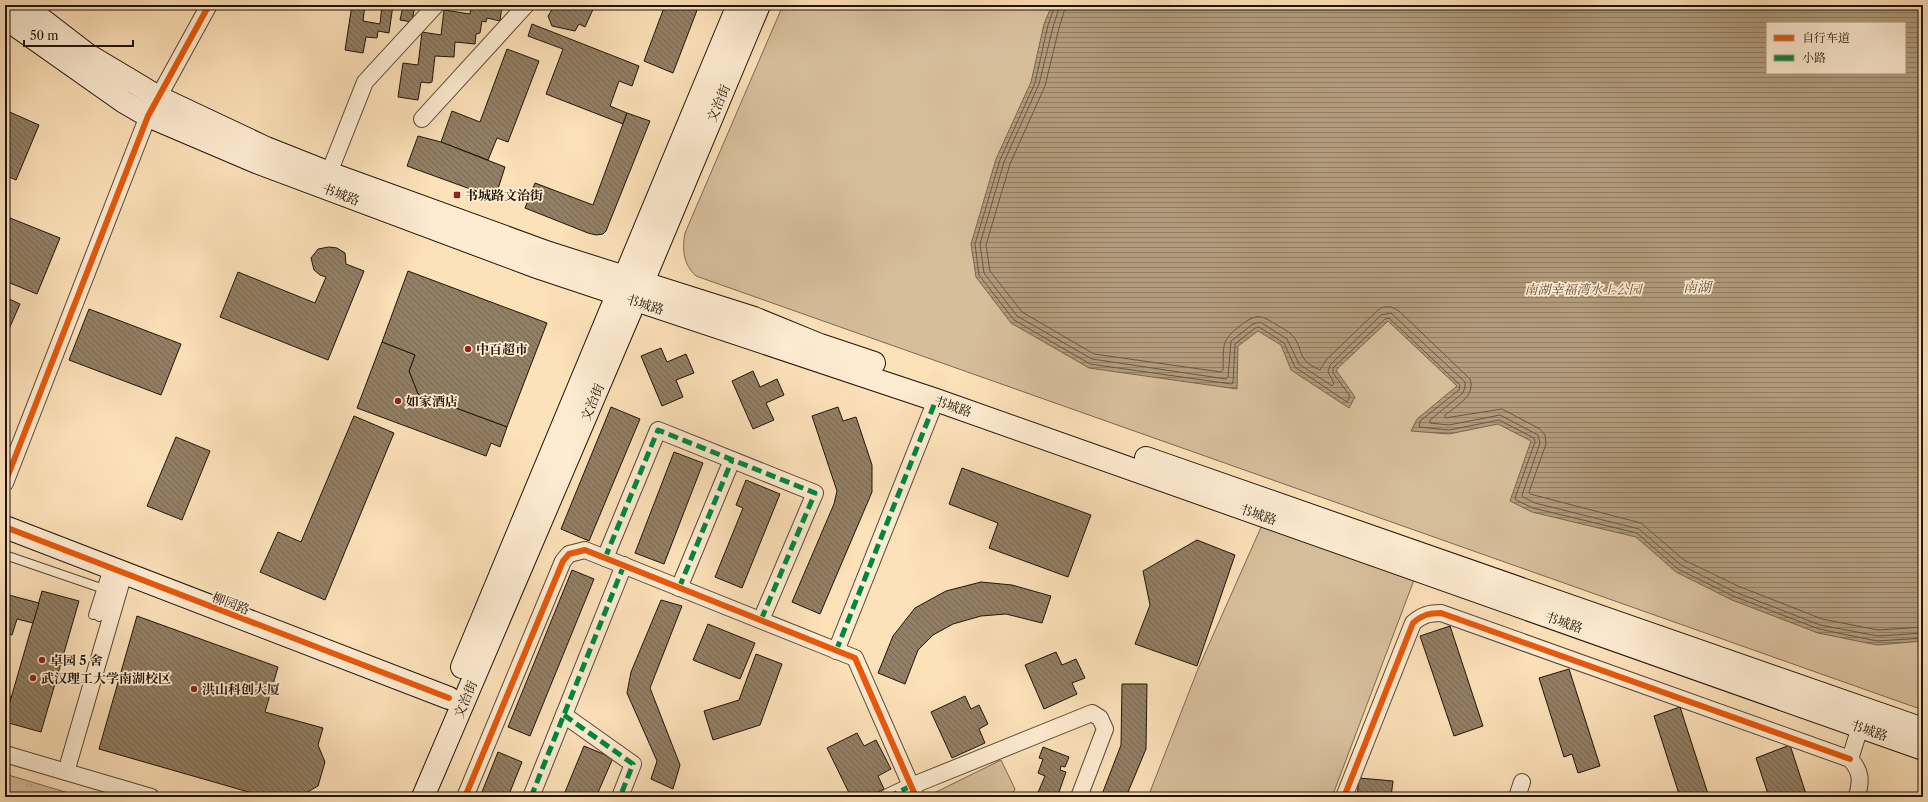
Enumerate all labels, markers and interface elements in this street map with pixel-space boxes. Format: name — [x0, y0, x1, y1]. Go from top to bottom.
scale bar — [24, 22, 133, 48]
legend — [1766, 22, 1906, 74]
text: 50 m — [30, 28, 59, 43]
text: 自行车道 — [1802, 30, 1850, 45]
text: 小路 — [1802, 50, 1826, 65]
street label: 文治街 — [703, 82, 733, 124]
street label: 书城路 — [320, 180, 362, 208]
place label: 书城路文治街 — [465, 187, 543, 203]
marker: 书城路文治街 — [452, 190, 462, 200]
water label: 南湖 — [1683, 278, 1714, 296]
park label: 南湖幸福湾水上公园 — [1524, 281, 1643, 297]
street label: 书城路 — [624, 291, 666, 317]
place label: 中百超市 — [476, 341, 528, 357]
marker: 中百超市 — [463, 344, 473, 354]
street label: 文治街 — [577, 381, 607, 423]
street label: 书城路 — [932, 392, 974, 420]
place label: 如家酒店 — [406, 393, 458, 409]
marker: 如家酒店 — [393, 396, 403, 406]
street label: 书城路 — [1237, 500, 1279, 528]
street label: 柳园路 — [210, 589, 252, 617]
street label: 书城路 — [1543, 608, 1585, 636]
place label: 卓园 5 舍 — [50, 652, 103, 668]
marker: 卓园 5 舍 — [37, 655, 47, 665]
place label: 武汉理工大学南湖校区 — [41, 670, 171, 686]
marker: 武汉理工大学南湖校区 — [28, 673, 38, 683]
street label: 文治街 — [450, 678, 480, 720]
place label: 洪山科创大厦 — [202, 681, 280, 697]
marker: 洪山科创大厦 — [189, 684, 199, 694]
street label: 书城路 — [1848, 716, 1890, 744]

